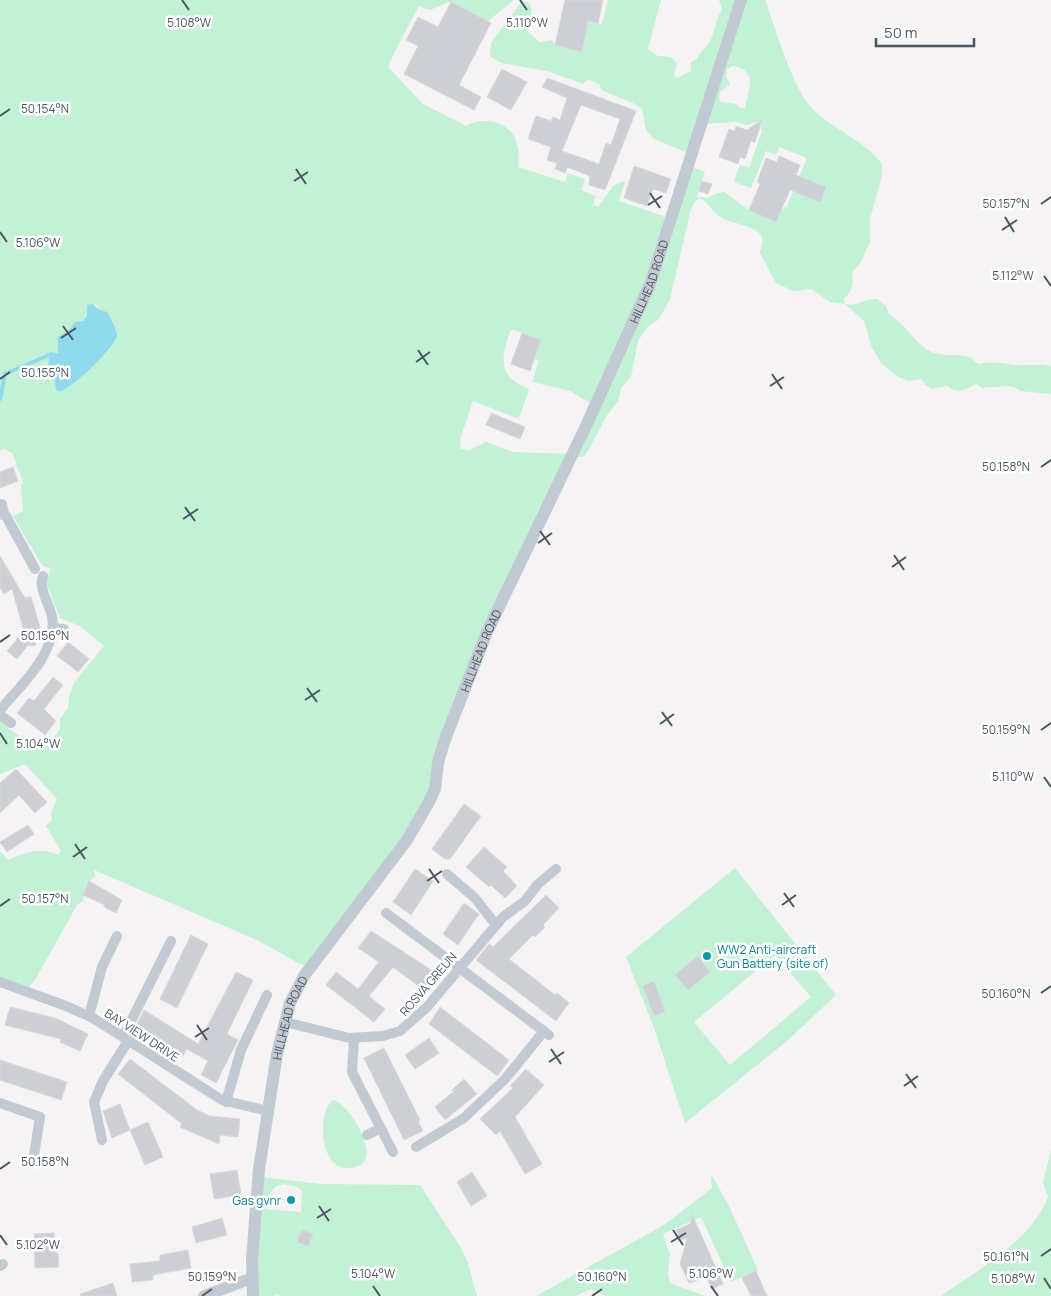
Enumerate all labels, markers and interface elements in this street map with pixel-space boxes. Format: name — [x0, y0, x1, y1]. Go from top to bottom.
text: 5.108°W — [167, 14, 212, 31]
text: 5.110°W — [506, 14, 549, 31]
scale bar — [876, 15, 974, 47]
text: 50 m — [884, 22, 918, 43]
text: 50.154°N — [21, 100, 69, 117]
text: 50.157°N — [982, 195, 1030, 212]
text: 5.106°W — [16, 234, 61, 251]
street label: HILLHEAD ROAD — [625, 238, 672, 326]
text: 5.112°W — [992, 267, 1034, 284]
text: 50.155°N — [21, 364, 69, 381]
text: 50.158°N — [982, 458, 1030, 475]
street label: HILLHEAD ROAD — [456, 606, 505, 694]
text: 50.156°N — [21, 627, 69, 644]
text: 50.159°N — [982, 721, 1030, 738]
text: 5.104°W — [16, 735, 61, 752]
text: 5.110°W — [992, 768, 1035, 785]
text: 50.157°N — [21, 890, 69, 907]
place label: WW2 Anti-aircraft Gun Battery (site of) — [717, 941, 829, 972]
street label: ROSVA GREUN — [396, 948, 460, 1020]
marker: WW2 Anti-aircraft Gun Battery (site of) — [701, 950, 713, 962]
street label: HILLHEAD ROAD — [268, 973, 311, 1061]
text: 50.160°N — [982, 985, 1030, 1002]
street label: BAY VIEW DRIVE — [101, 1004, 183, 1066]
text: 50.158°N — [21, 1153, 69, 1170]
place label: Gas gvnr — [233, 1192, 282, 1209]
marker: Gas gvnr — [285, 1194, 297, 1206]
text: 5.102°W — [16, 1236, 61, 1253]
text: 50.161°N — [983, 1248, 1029, 1265]
text: 5.104°W — [351, 1265, 396, 1282]
text: 5.106°W — [689, 1265, 734, 1282]
text: 50.159°N — [188, 1268, 236, 1285]
text: 50.160°N — [578, 1268, 626, 1285]
text: 5.108°W — [991, 1270, 1036, 1287]

